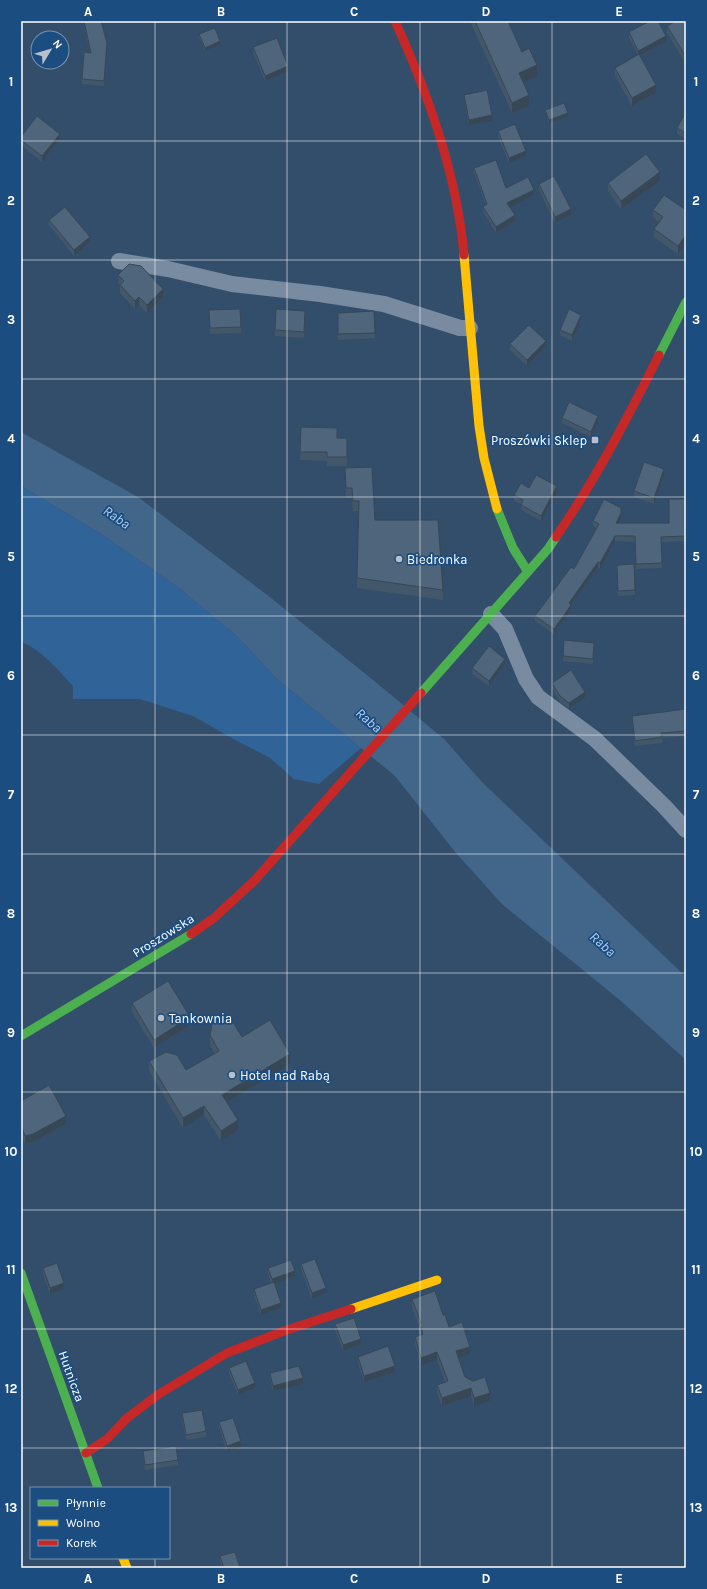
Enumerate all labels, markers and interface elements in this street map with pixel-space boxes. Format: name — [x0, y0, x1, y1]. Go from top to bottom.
text: A — [84, 4, 92, 19]
text: B — [217, 4, 225, 19]
text: C — [350, 4, 358, 19]
text: D — [482, 4, 491, 19]
text: E — [615, 4, 623, 19]
north arrow — [30, 30, 70, 70]
text: N — [50, 37, 65, 51]
text: 1 — [9, 74, 13, 89]
text: 1 — [694, 74, 698, 89]
text: 2 — [7, 193, 15, 208]
text: 2 — [692, 193, 700, 208]
text: 3 — [7, 312, 15, 327]
text: 3 — [692, 312, 700, 327]
text: 4 — [7, 431, 15, 446]
text: 4 — [692, 431, 700, 446]
place label: Proszówki Sklep — [491, 433, 587, 448]
marker: Proszówki Sklep — [590, 435, 600, 445]
water label: Raba — [100, 502, 134, 533]
text: 5 — [7, 549, 15, 564]
text: 5 — [692, 549, 700, 564]
place label: Biedronka — [407, 552, 467, 567]
marker: Biedronka — [394, 554, 404, 564]
text: 6 — [7, 668, 15, 683]
text: 6 — [692, 668, 700, 683]
water label: Raba — [352, 704, 385, 736]
text: 7 — [8, 787, 15, 802]
text: 7 — [693, 787, 700, 802]
text: 8 — [7, 906, 15, 921]
text: 8 — [692, 906, 700, 921]
street label: Proszowska — [130, 911, 197, 960]
water label: Raba — [586, 928, 619, 960]
place label: Tankownia — [169, 1011, 232, 1026]
marker: Tankownia — [156, 1013, 166, 1023]
text: 9 — [7, 1025, 15, 1040]
text: 9 — [692, 1025, 700, 1040]
place label: Hotel nad Rabą — [240, 1068, 330, 1083]
marker: Hotel nad Rabą — [227, 1070, 237, 1080]
text: 10 — [5, 1144, 17, 1159]
text: 10 — [690, 1144, 702, 1159]
text: 11 — [6, 1262, 16, 1277]
text: 11 — [691, 1262, 701, 1277]
street label: Hutnicza — [55, 1349, 88, 1404]
text: 12 — [5, 1381, 17, 1396]
text: 12 — [690, 1381, 702, 1396]
legend — [30, 1487, 170, 1559]
text: Płynnie — [66, 1496, 106, 1510]
text: 13 — [5, 1500, 17, 1515]
text: 13 — [690, 1500, 702, 1515]
text: Wolno — [66, 1516, 100, 1530]
text: Korek — [66, 1536, 97, 1550]
text: A — [84, 1571, 92, 1586]
text: B — [217, 1571, 225, 1586]
text: C — [350, 1571, 358, 1586]
text: D — [482, 1571, 491, 1586]
text: E — [615, 1571, 623, 1586]

